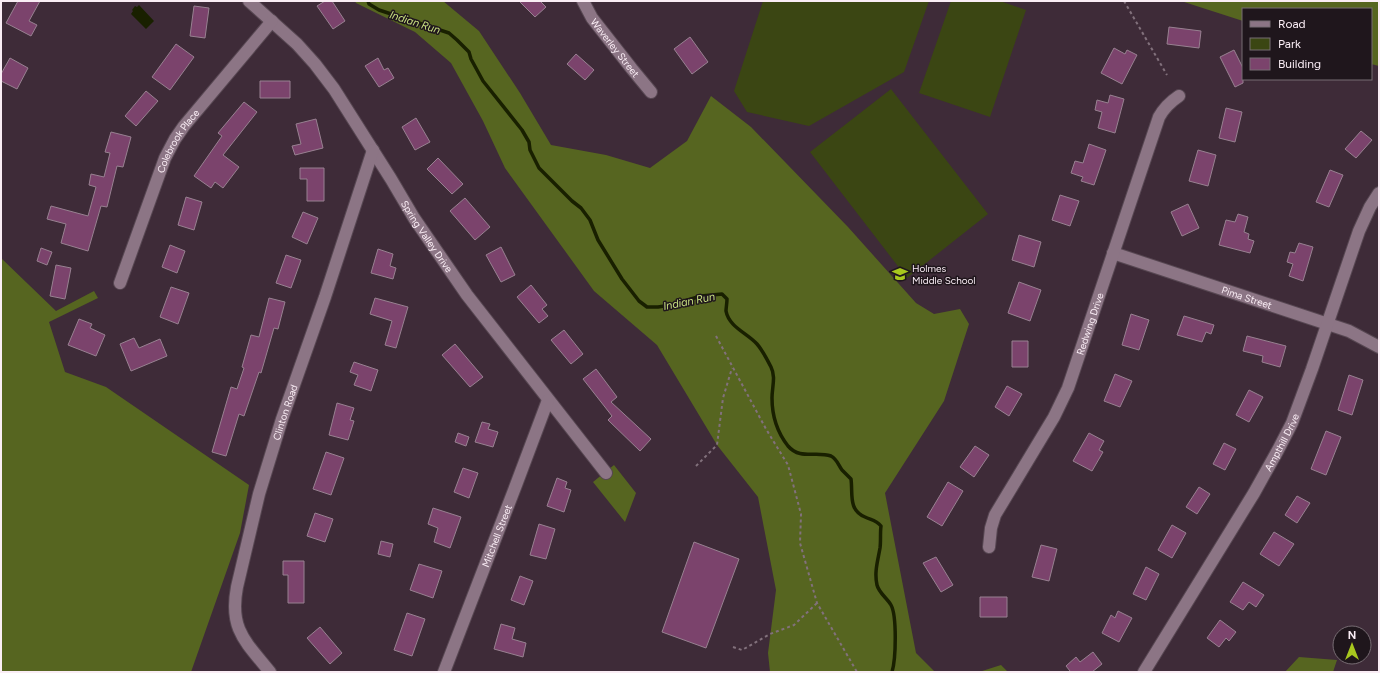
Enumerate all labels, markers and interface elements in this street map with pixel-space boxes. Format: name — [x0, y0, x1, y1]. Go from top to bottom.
water label: Indian Run — [388, 8, 442, 37]
legend — [1242, 8, 1372, 80]
street label: Waverley Street — [588, 16, 642, 80]
text: Road — [1278, 17, 1306, 31]
text: Park — [1278, 37, 1301, 51]
text: Building — [1278, 57, 1321, 71]
street label: Colebrook Place — [154, 106, 203, 175]
street label: Spring Valley Drive — [398, 198, 456, 276]
place label: Holmes Middle School — [912, 262, 976, 287]
school or university icon: Holmes Middle School — [891, 265, 909, 283]
street label: Pima Street — [1220, 283, 1274, 312]
water label: Indian Run — [662, 290, 716, 313]
street label: Redwing Drive — [1074, 291, 1107, 357]
street label: Clinton Road — [270, 383, 301, 442]
street label: Ampthill Drive — [1262, 411, 1302, 473]
street label: Mitchell Street — [479, 503, 515, 569]
north arrow — [1332, 625, 1372, 665]
text: N — [1348, 629, 1356, 642]

